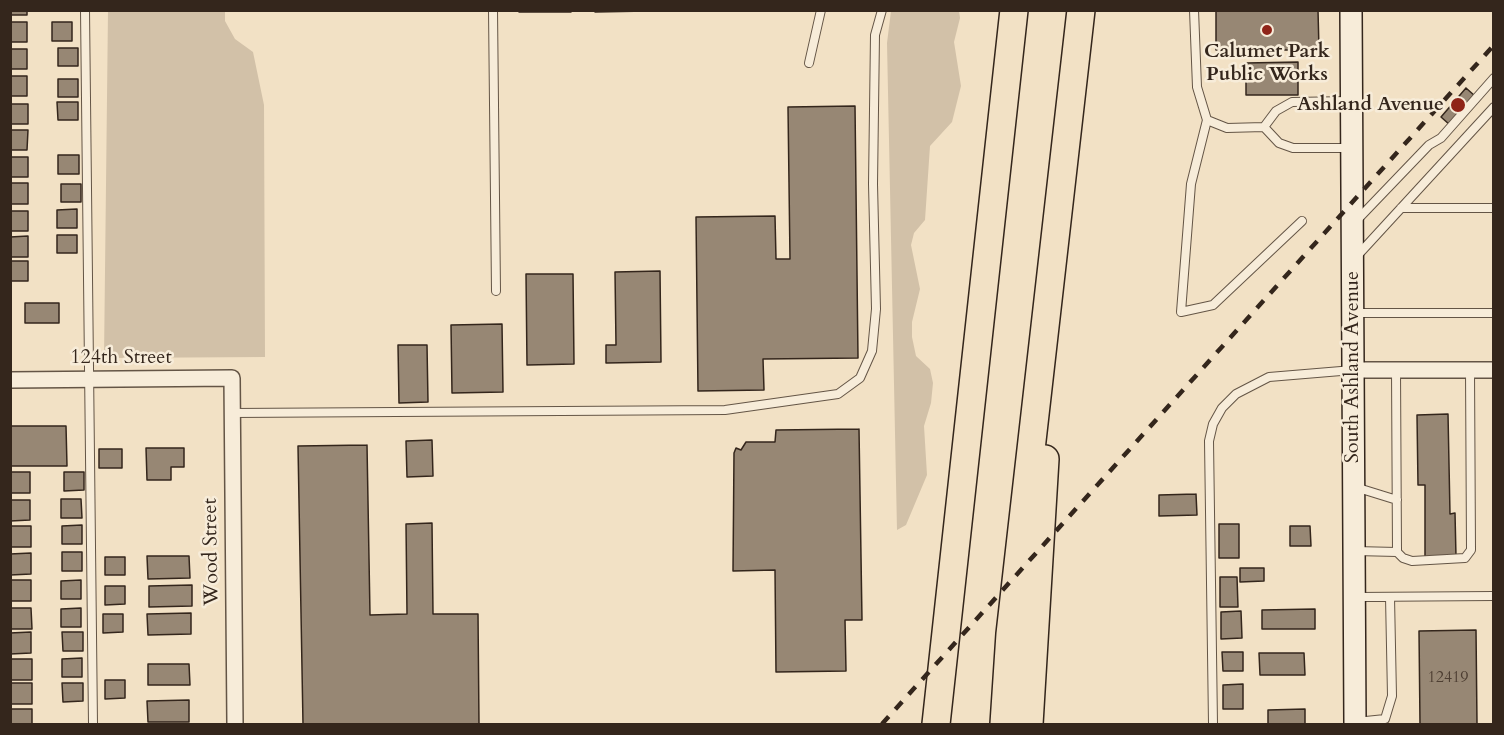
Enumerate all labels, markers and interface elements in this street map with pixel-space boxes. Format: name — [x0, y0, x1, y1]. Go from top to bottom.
marker: Calumet Park Public Works — [1260, 23, 1274, 37]
place label: Calumet Park Public Works — [1204, 40, 1330, 87]
place label: Ashland Avenue — [1297, 93, 1444, 117]
marker: Ashland Avenue — [1449, 96, 1467, 114]
street label: South Ashland Avenue — [1341, 271, 1365, 463]
street label: 124th Street — [70, 346, 172, 370]
street label: Wood Street — [199, 498, 225, 606]
house number: 12419 — [1428, 668, 1468, 688]

